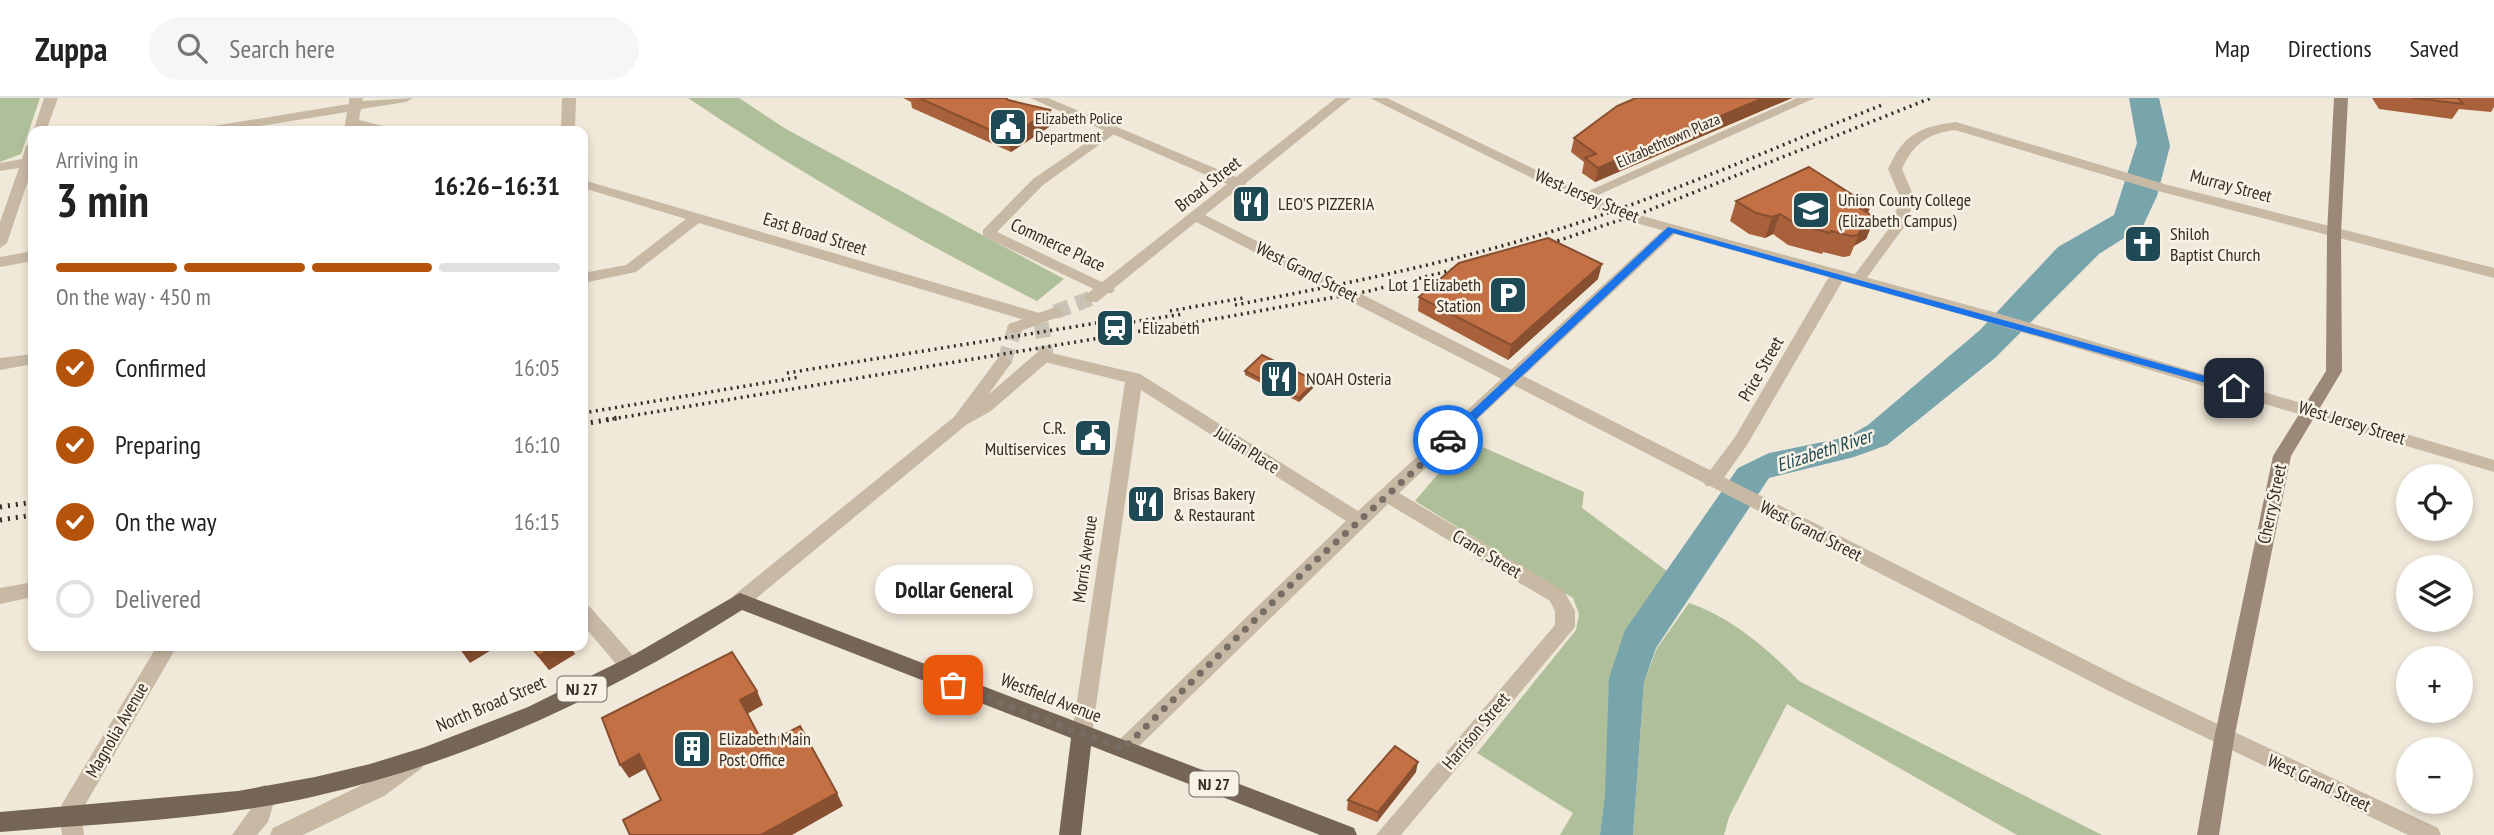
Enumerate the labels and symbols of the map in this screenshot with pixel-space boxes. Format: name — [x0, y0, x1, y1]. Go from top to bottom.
public building icon: Elizabeth Police Department — [987, 106, 1029, 148]
place label: Elizabeth Police Department — [1035, 108, 1123, 146]
street label: Elizabethtown Plaza — [1613, 108, 1723, 172]
street label: Broad Street — [1170, 151, 1245, 216]
street label: West Jersey Street — [1532, 163, 1643, 228]
street label: Murray Street — [2188, 164, 2275, 207]
restaurant icon: LEO'S PIZZERIA — [1230, 183, 1272, 225]
place label: Union County College (Elizabeth Campus) — [1838, 188, 1971, 232]
school or university icon: Union County College (Elizabeth Campus) — [1790, 189, 1832, 231]
place label: LEO'S PIZZERIA — [1278, 192, 1375, 215]
street label: East Broad Street — [761, 207, 870, 260]
street label: Commerce Place — [1007, 213, 1109, 276]
place label: Shiloh Baptist Church — [2170, 222, 2260, 266]
church icon: Shiloh Baptist Church — [2122, 223, 2164, 265]
street label: West Grand Street — [1252, 236, 1362, 307]
place label: Lot 1 Elizabeth Station — [1388, 273, 1481, 317]
parking icon: Lot 1 Elizabeth Station — [1487, 274, 1529, 316]
station icon: Elizabeth — [1094, 307, 1136, 349]
place label: Elizabeth — [1142, 316, 1200, 339]
street label: Price Street — [1733, 332, 1788, 405]
restaurant icon: NOAH Osteria — [1258, 358, 1300, 400]
pin — [2204, 358, 2264, 418]
place label: NOAH Osteria — [1306, 367, 1391, 390]
street label: West Jersey Street — [2296, 395, 2409, 450]
courier — [1413, 405, 1483, 475]
place label: C.R. Multiservices — [985, 416, 1066, 460]
public building icon: C.R. Multiservices — [1072, 417, 1114, 459]
street label: Julian Place — [1210, 420, 1284, 478]
water label: Elizabeth River — [1773, 423, 1877, 477]
street label: Cherry Street — [2252, 462, 2291, 546]
place label: Brisas Bakery & Restaurant — [1173, 482, 1255, 526]
restaurant icon: Brisas Bakery & Restaurant — [1125, 483, 1167, 525]
street label: West Grand Street — [1756, 495, 1866, 566]
street label: Morris Avenue — [1067, 514, 1102, 604]
street label: Crane Street — [1449, 524, 1526, 583]
callout: Dollar General — [874, 566, 1032, 615]
pin — [923, 655, 983, 715]
street label: Westfield Avenue — [998, 668, 1105, 727]
street label: North Broad Street — [433, 670, 549, 737]
road number: NJ 27 — [558, 676, 606, 702]
street label: Magnolia Avenue — [80, 678, 153, 782]
street label: Harrison Street — [1437, 687, 1514, 774]
place label: Elizabeth Main Post Office — [719, 727, 811, 771]
building icon: Elizabeth Main Post Office — [671, 728, 713, 770]
street label: West Grand Street — [2264, 749, 2375, 817]
road number: NJ 27 — [1190, 772, 1238, 796]

